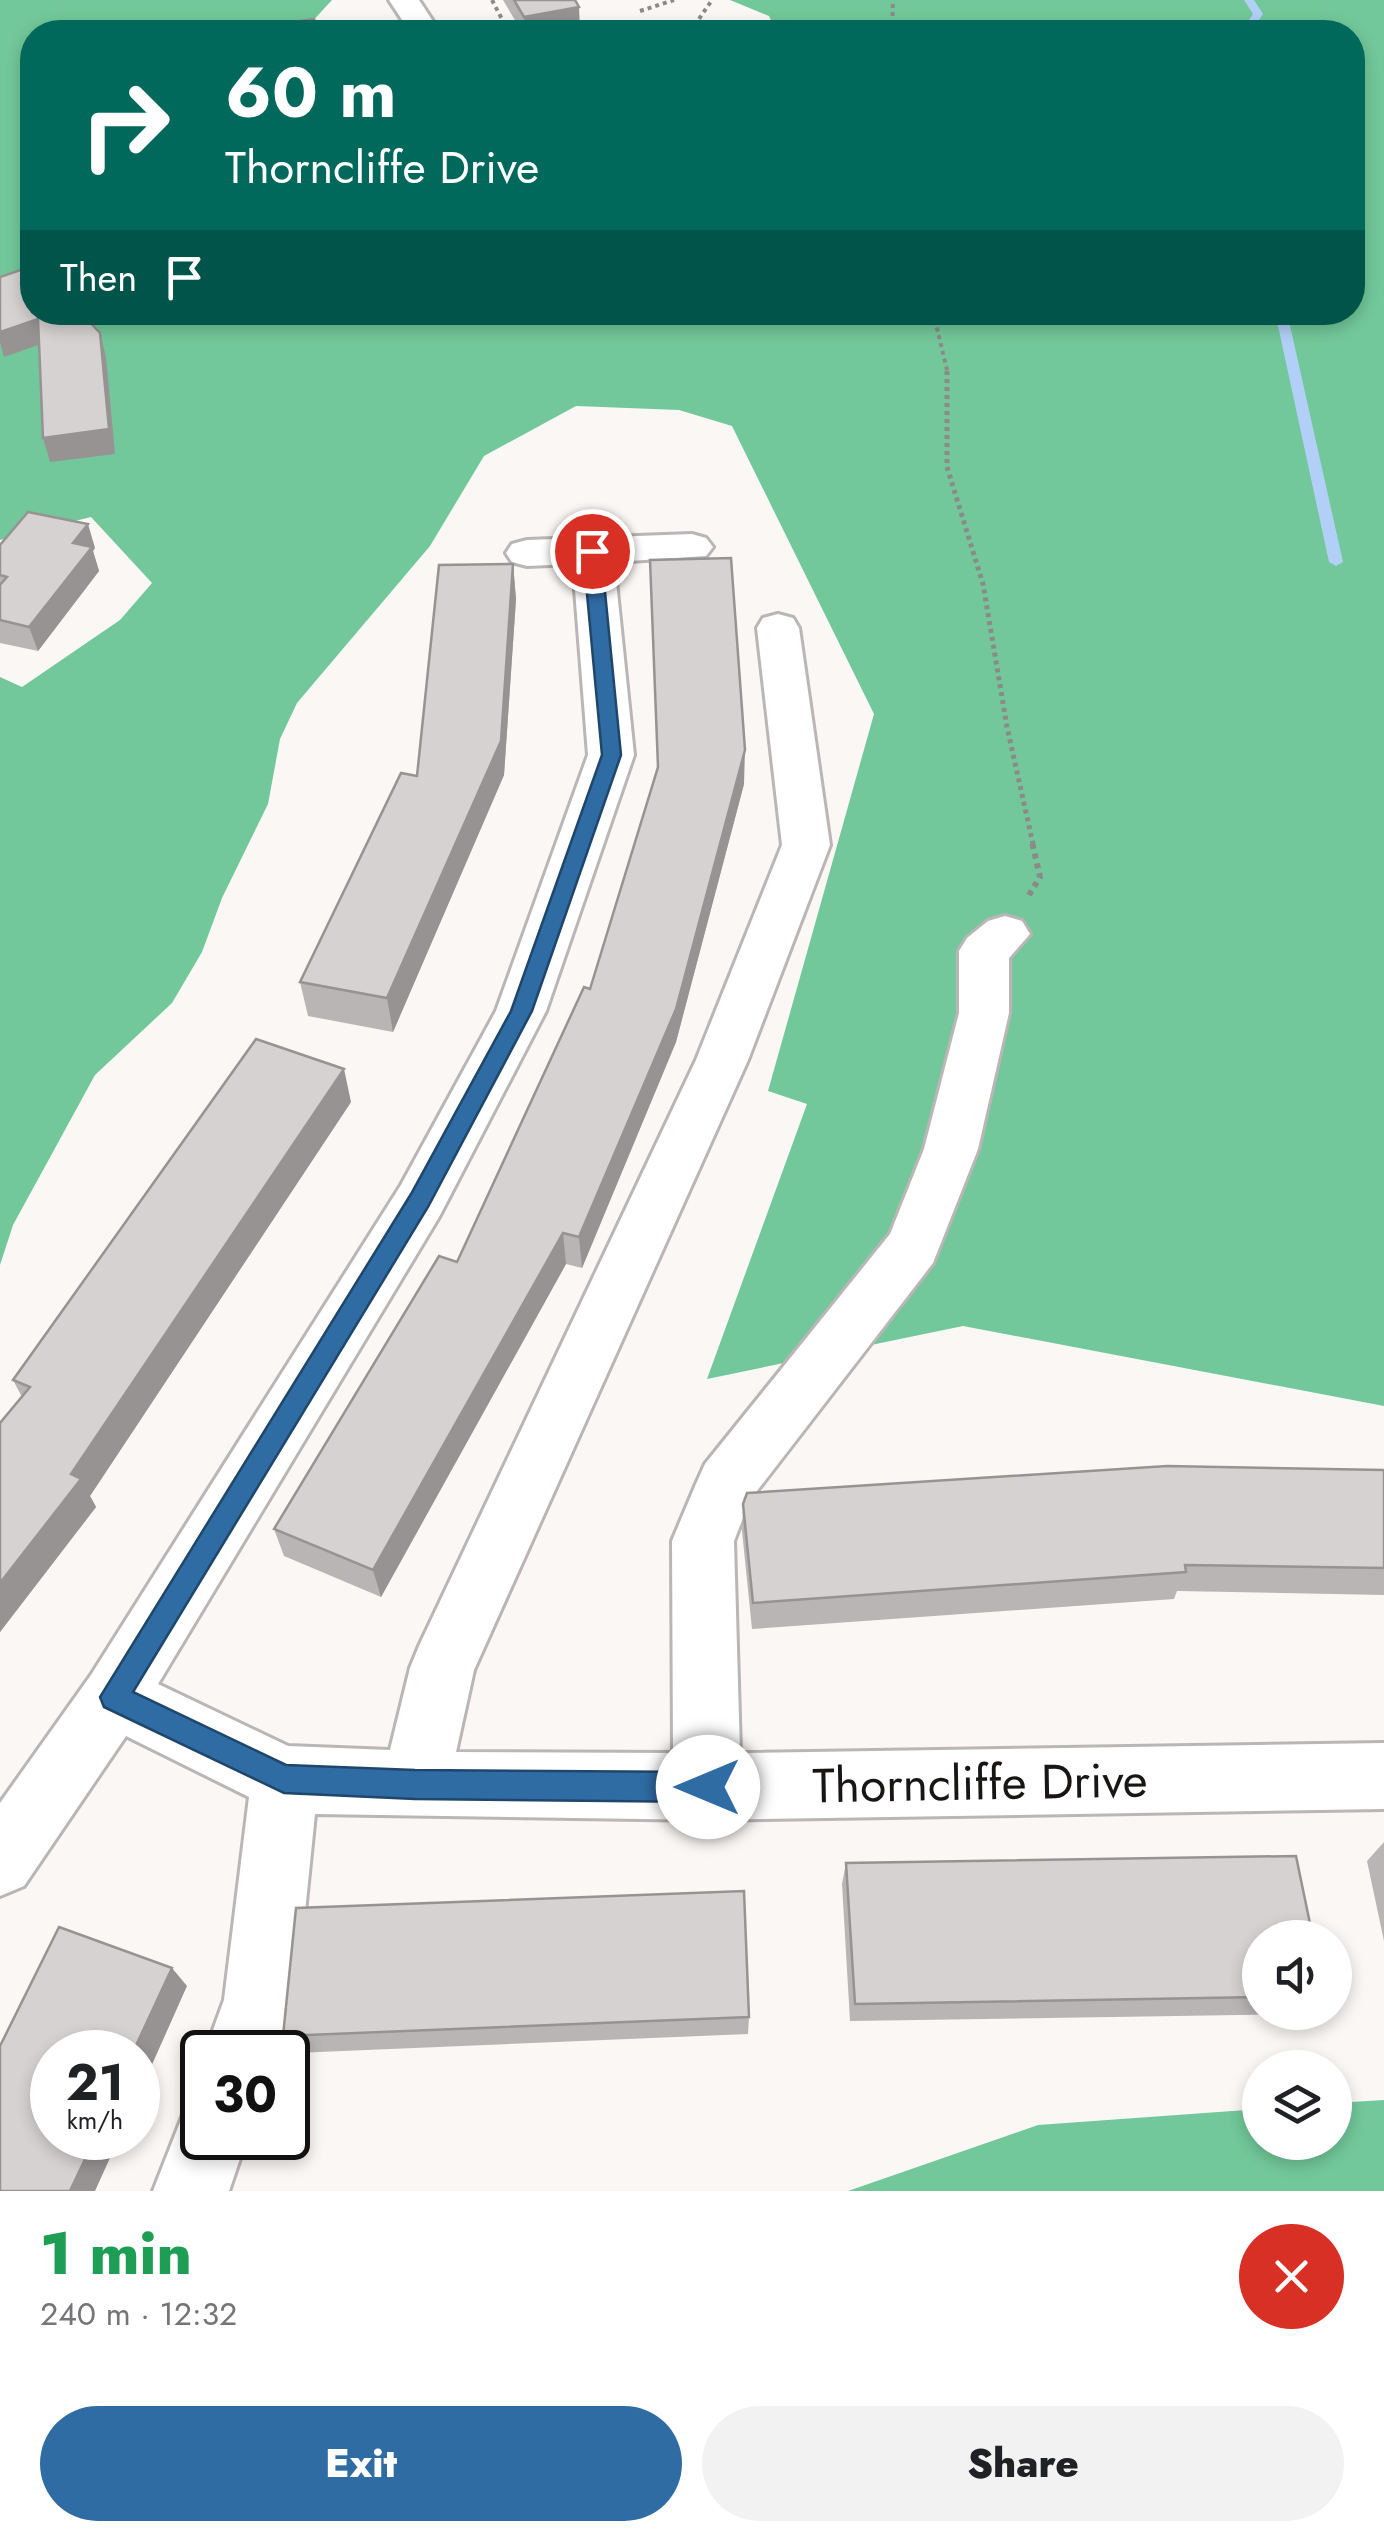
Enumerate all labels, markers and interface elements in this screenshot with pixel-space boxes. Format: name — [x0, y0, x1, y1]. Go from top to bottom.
text: 60 m — [225, 42, 397, 143]
icon: right — [60, 60, 190, 190]
text: Thorncliffe Drive — [225, 135, 539, 200]
text: Then — [60, 250, 137, 305]
icon: arrive — [157, 250, 212, 305]
pin — [550, 509, 635, 594]
icon: arrive — [565, 524, 620, 579]
position arrow — [656, 1735, 760, 1839]
street label: Thorncliffe Drive — [812, 1746, 1148, 1820]
map controls — [1242, 1920, 1352, 2160]
button: sound — [1242, 1920, 1352, 2030]
speed limit sign: 30 — [180, 2030, 310, 2160]
text: 21 — [66, 2046, 124, 2119]
button: layers — [1242, 2050, 1352, 2160]
text: km/h — [67, 2102, 123, 2138]
text: 1 min — [40, 2210, 192, 2297]
button: close — [1239, 2224, 1344, 2329]
text: 240 m · 12:32 — [40, 2291, 237, 2337]
button: Exit — [40, 2406, 682, 2521]
button: Share — [702, 2406, 1344, 2521]

